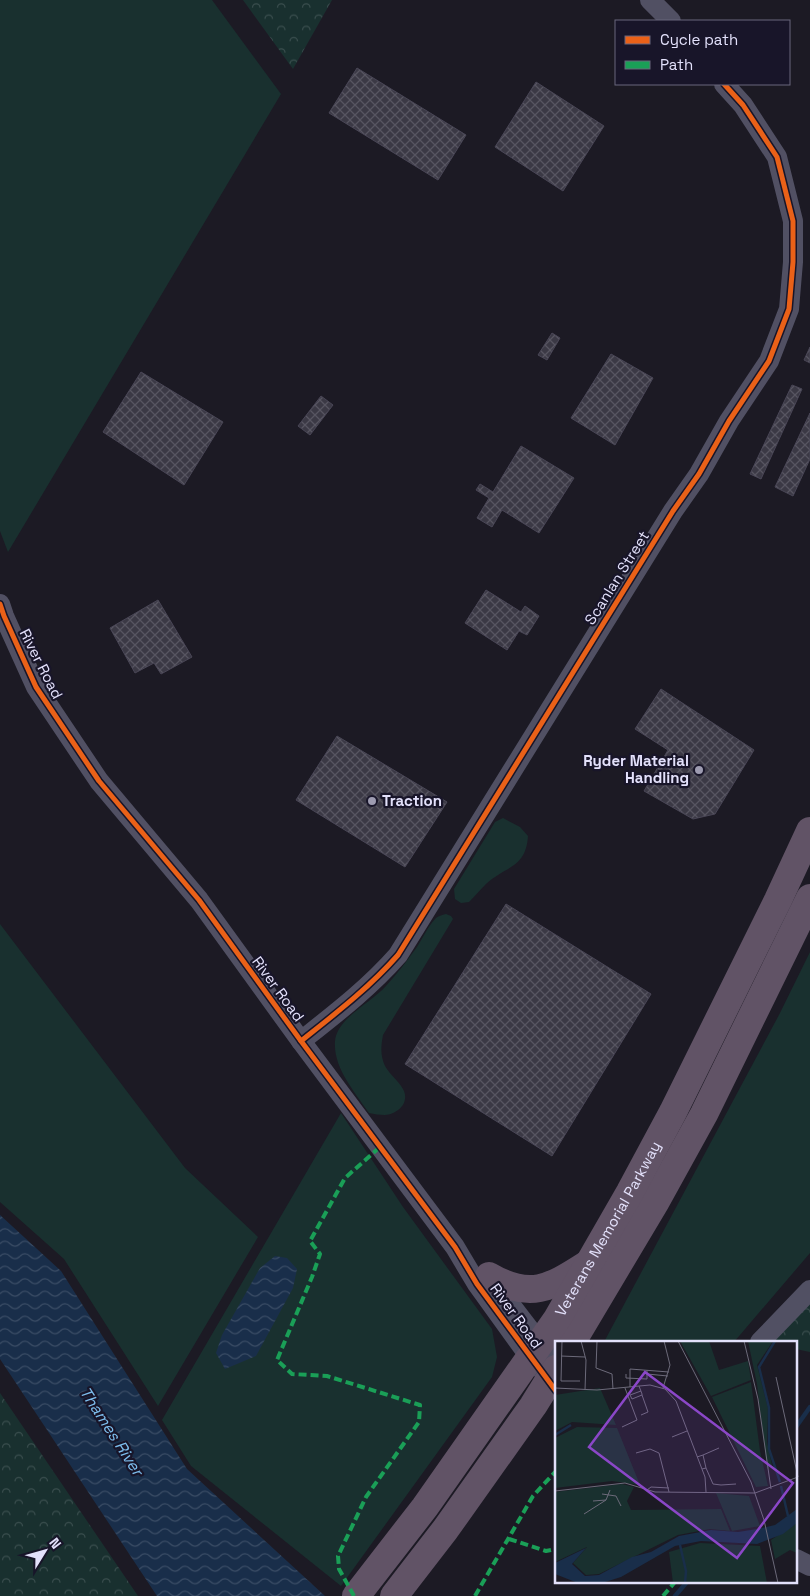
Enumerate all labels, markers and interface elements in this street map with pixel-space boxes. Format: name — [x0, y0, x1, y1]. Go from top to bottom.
legend — [615, 20, 790, 85]
text: Cycle path — [660, 30, 738, 49]
text: Path — [660, 55, 693, 74]
street label: Scanlan Street — [580, 527, 653, 628]
street label: River Road — [16, 626, 67, 702]
place label: Ryder Material Handling — [583, 751, 689, 787]
marker: Ryder Material Handling — [693, 764, 705, 776]
place label: Traction — [382, 791, 442, 810]
marker: Traction — [366, 795, 378, 807]
street label: River Road — [248, 952, 308, 1025]
street label: Veterans Memorial Parkway — [551, 1138, 665, 1320]
street label: River Road — [486, 1279, 546, 1352]
inset map — [555, 1341, 798, 1584]
water label: Thames River — [75, 1383, 149, 1481]
north arrow — [20, 1526, 70, 1576]
text: N — [45, 1534, 65, 1552]

